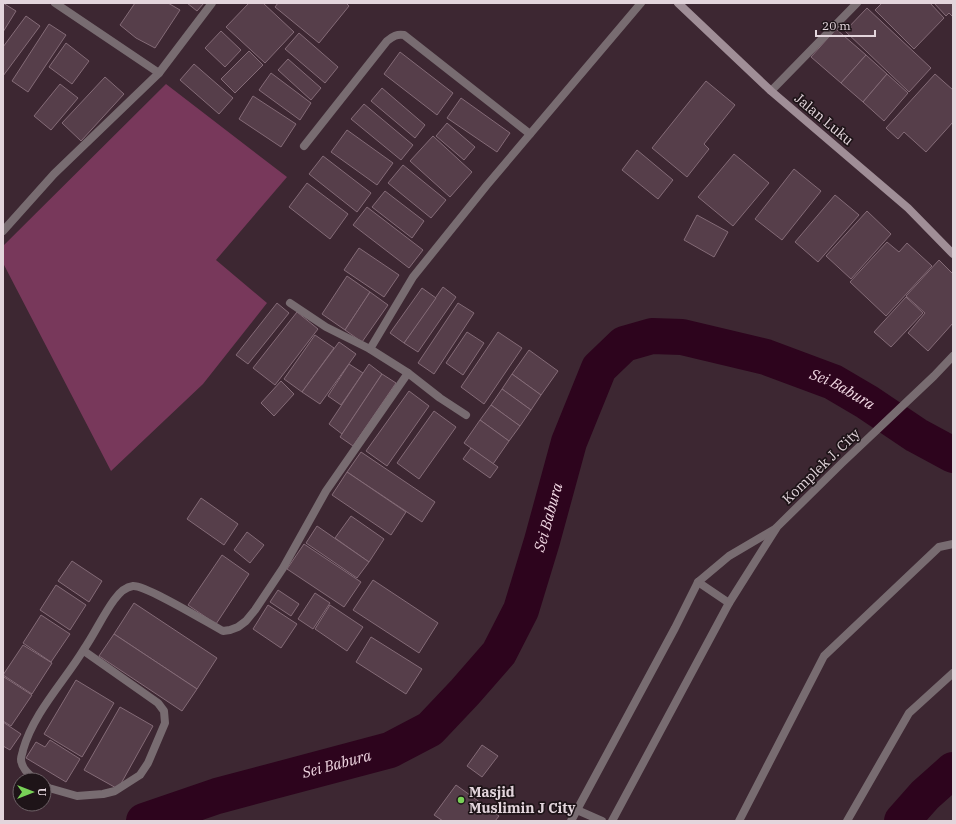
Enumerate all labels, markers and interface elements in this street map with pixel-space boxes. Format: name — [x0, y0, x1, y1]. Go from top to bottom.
scale bar — [816, 12, 875, 38]
text: 20 m — [822, 18, 851, 33]
street label: Jalan Luku — [791, 89, 857, 149]
water label: Sei Babura — [806, 364, 879, 414]
street label: Komplek J. City — [778, 424, 864, 508]
water label: Sei Babura — [529, 480, 567, 555]
water label: Sei Babura — [299, 745, 374, 782]
north arrow — [12, 772, 52, 812]
place label: Masjid Muslimin J City — [469, 783, 576, 817]
text: U — [35, 788, 49, 797]
marker: Masjid Muslimin J City — [456, 795, 466, 805]

